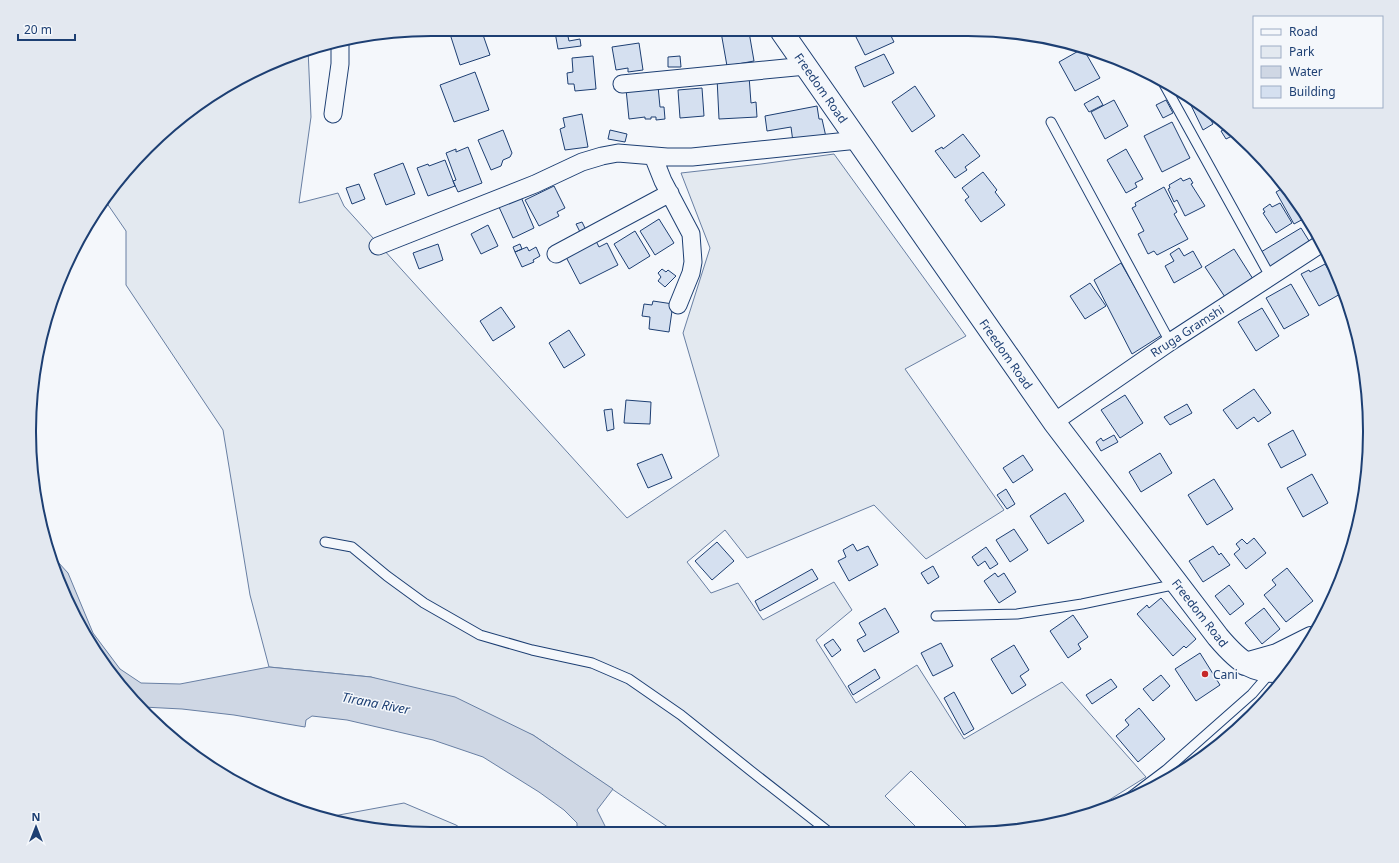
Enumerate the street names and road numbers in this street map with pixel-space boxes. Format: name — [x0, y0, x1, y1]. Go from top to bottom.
street label: Freedom Road — [790, 49, 852, 127]
street label: Rruga Gramshi — [1147, 301, 1227, 361]
street label: Freedom Road — [975, 315, 1037, 393]
street label: Freedom Road — [1168, 575, 1232, 651]

